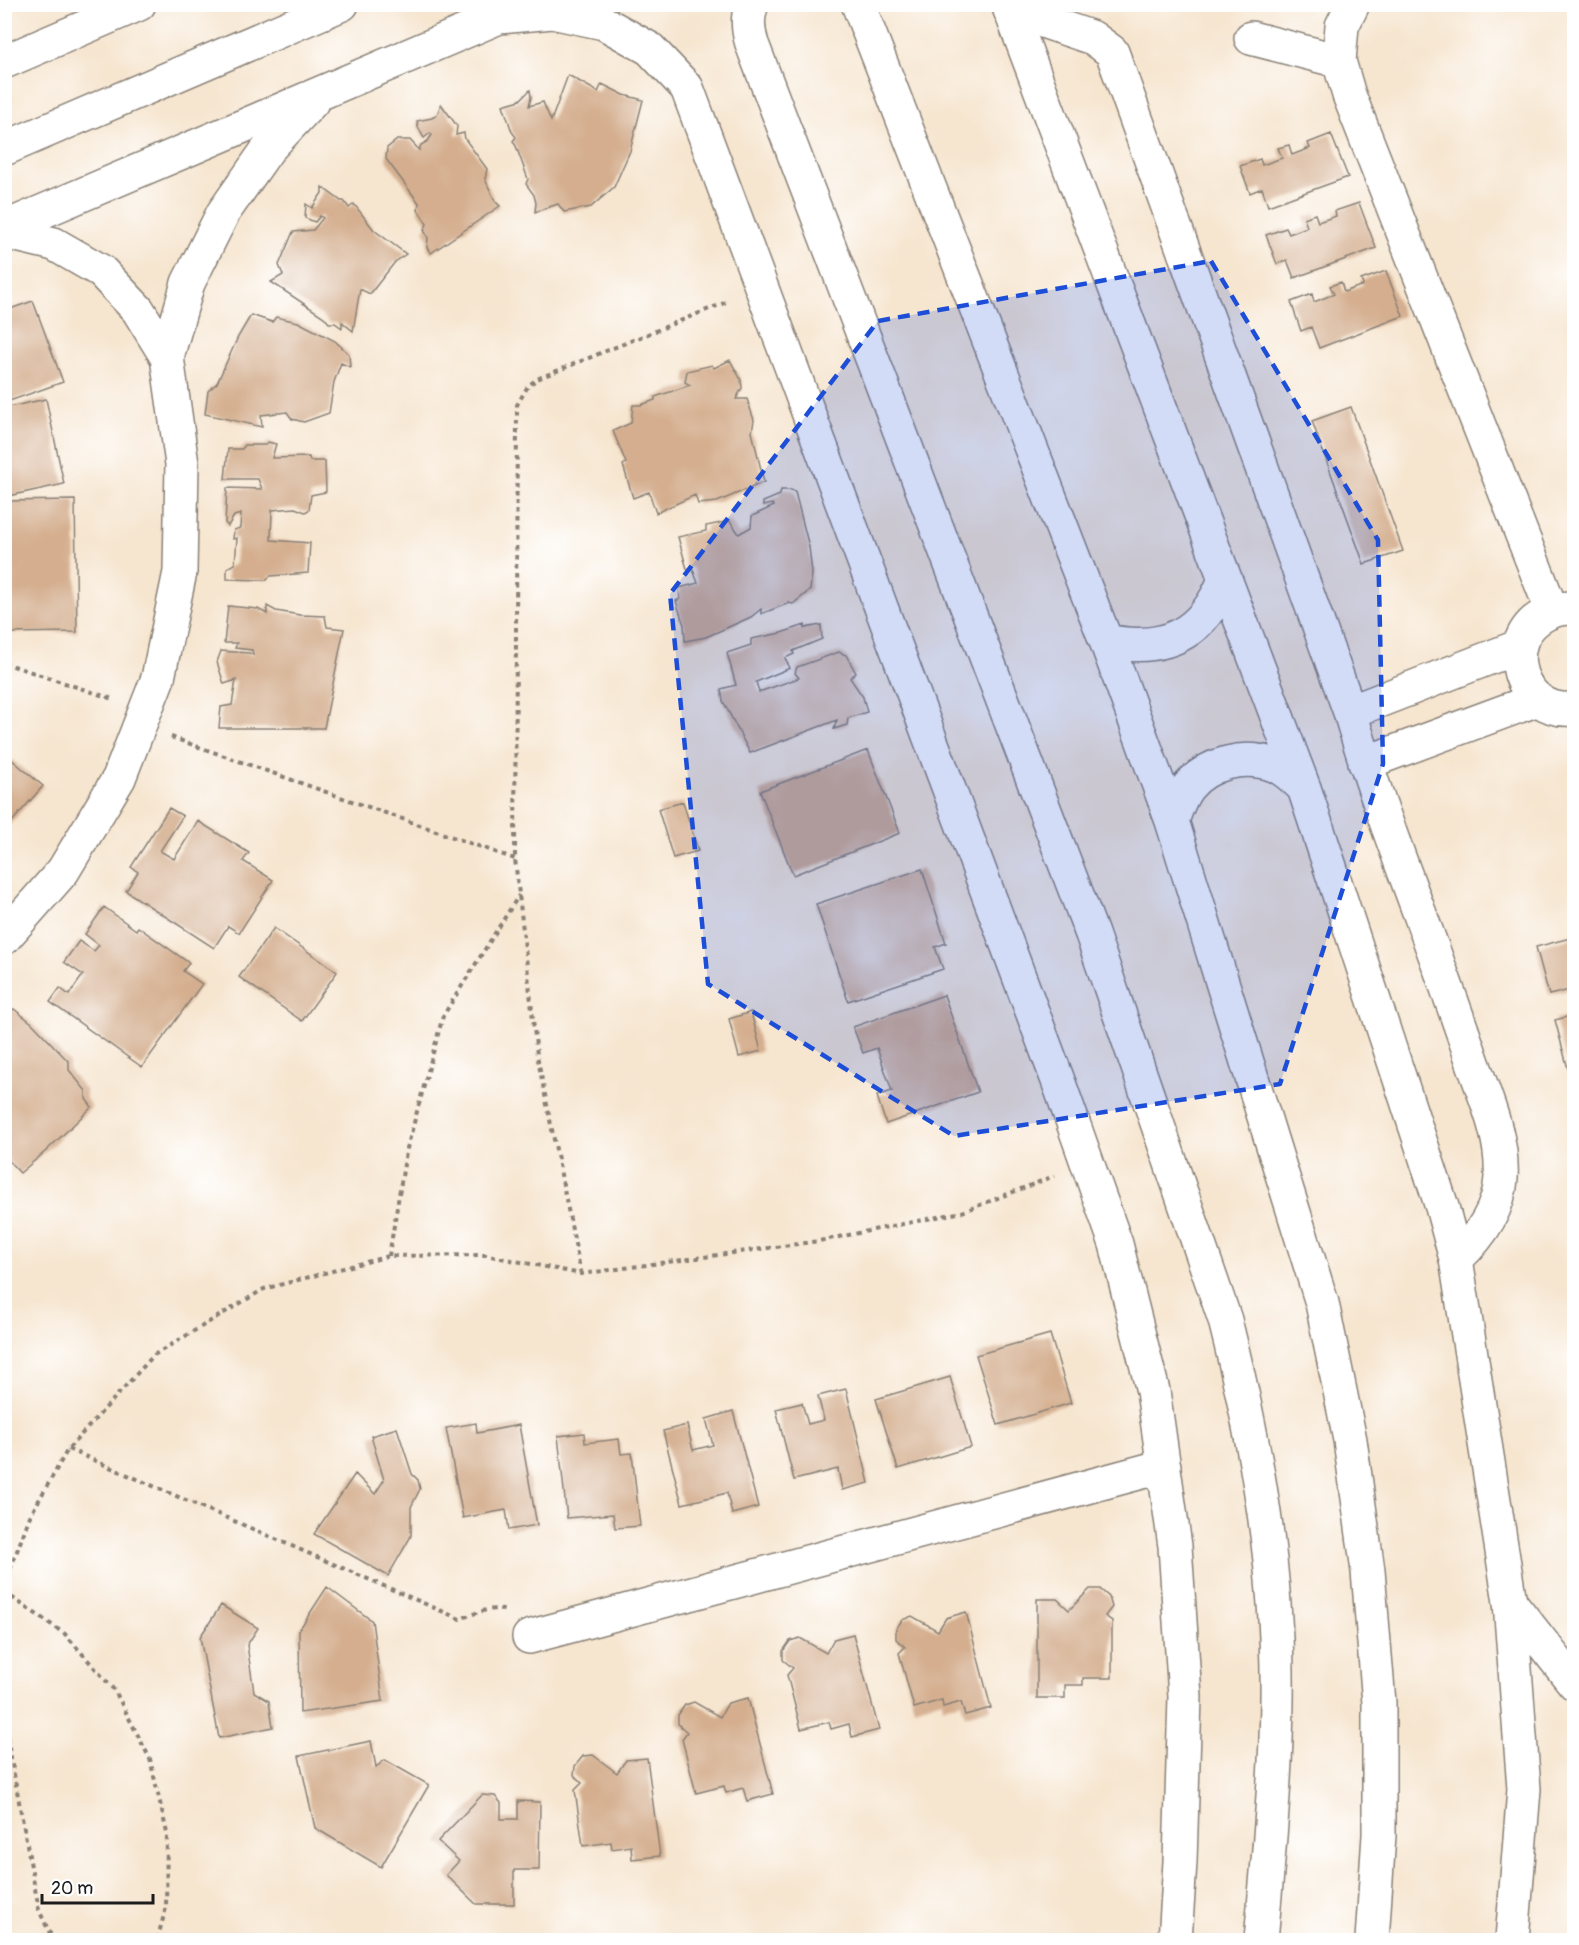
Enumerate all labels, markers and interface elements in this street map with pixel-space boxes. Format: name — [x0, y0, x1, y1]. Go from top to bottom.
scale bar — [42, 1867, 153, 1905]
text: 20 m — [51, 1877, 93, 1900]

